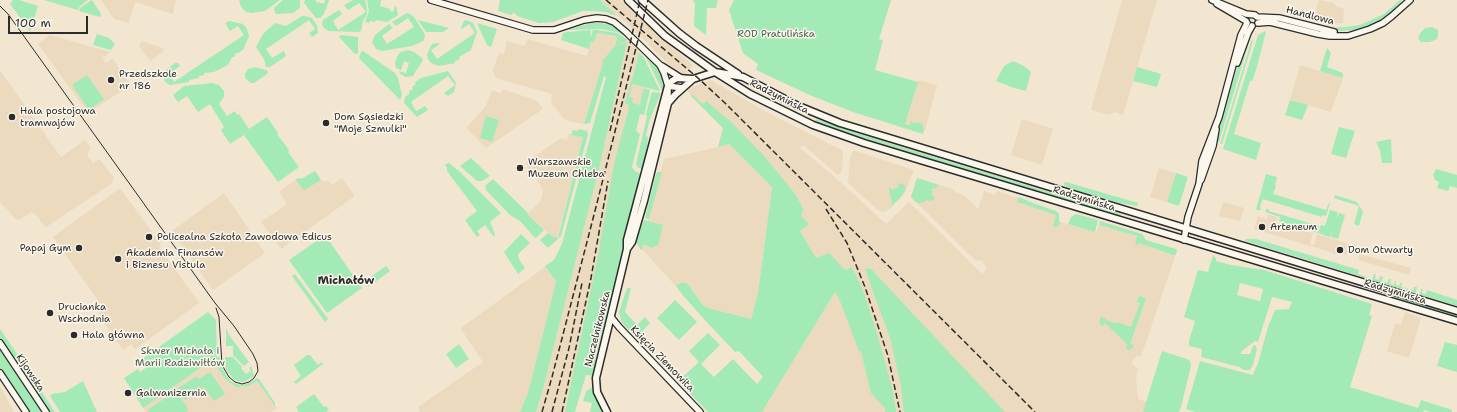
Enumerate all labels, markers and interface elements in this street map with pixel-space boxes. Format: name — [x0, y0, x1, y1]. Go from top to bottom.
street label: Handlowa — [1285, 4, 1335, 28]
scale bar — [10, 8, 90, 34]
text: 100 m — [15, 15, 51, 31]
park label: ROD Pratulińska — [737, 28, 815, 40]
place label: Przedszkole nr 186 — [119, 68, 177, 92]
marker: Przedszkole nr 186 — [106, 75, 116, 85]
street label: Radzymińska — [748, 77, 810, 117]
place label: Hala postojowa tramwajów — [20, 105, 96, 128]
place label: Dom Sąsiedzki "Moje Szmulki" — [334, 111, 407, 134]
marker: Hala postojowa tramwajów — [7, 112, 17, 122]
marker: Dom Sąsiedzki "Moje Szmulki" — [321, 118, 331, 128]
place label: Warszawskie Muzeum Chleba — [528, 156, 605, 180]
marker: Warszawskie Muzeum Chleba — [515, 163, 525, 173]
street label: Radzymińska — [1052, 184, 1116, 214]
place label: Arteneum — [1270, 221, 1317, 233]
marker: Arteneum — [1257, 222, 1267, 232]
place label: Policealna Szkoła Zawodowa Edicus — [157, 231, 332, 243]
marker: Policealna Szkoła Zawodowa Edicus — [144, 232, 154, 242]
place label: Papaj Gym — [20, 242, 71, 254]
marker: Papaj Gym — [74, 243, 84, 253]
place label: Dom Otwarty — [1348, 244, 1413, 256]
marker: Dom Otwarty — [1335, 245, 1345, 255]
place label: Akademia Finansów i Biznesu Vistula — [126, 247, 223, 270]
marker: Akademia Finansów i Biznesu Vistula — [113, 254, 123, 264]
district label: Michałów — [318, 274, 374, 288]
street label: Radzymińska — [1363, 277, 1427, 307]
street label: Naczelnikowska — [583, 290, 613, 368]
place label: Drucianka Wschodnia — [58, 301, 110, 324]
marker: Drucianka Wschodnia — [45, 308, 55, 318]
street label: Księcia Ziemowita — [628, 324, 696, 394]
place label: Hala główna — [82, 329, 144, 341]
marker: Hala główna — [69, 330, 79, 340]
park label: Skwer Michała i Marii Radziwiłłów — [135, 345, 225, 368]
street label: Kijowska — [13, 352, 47, 394]
place label: Galwanizernia — [136, 387, 206, 399]
marker: Galwanizernia — [123, 388, 133, 398]

